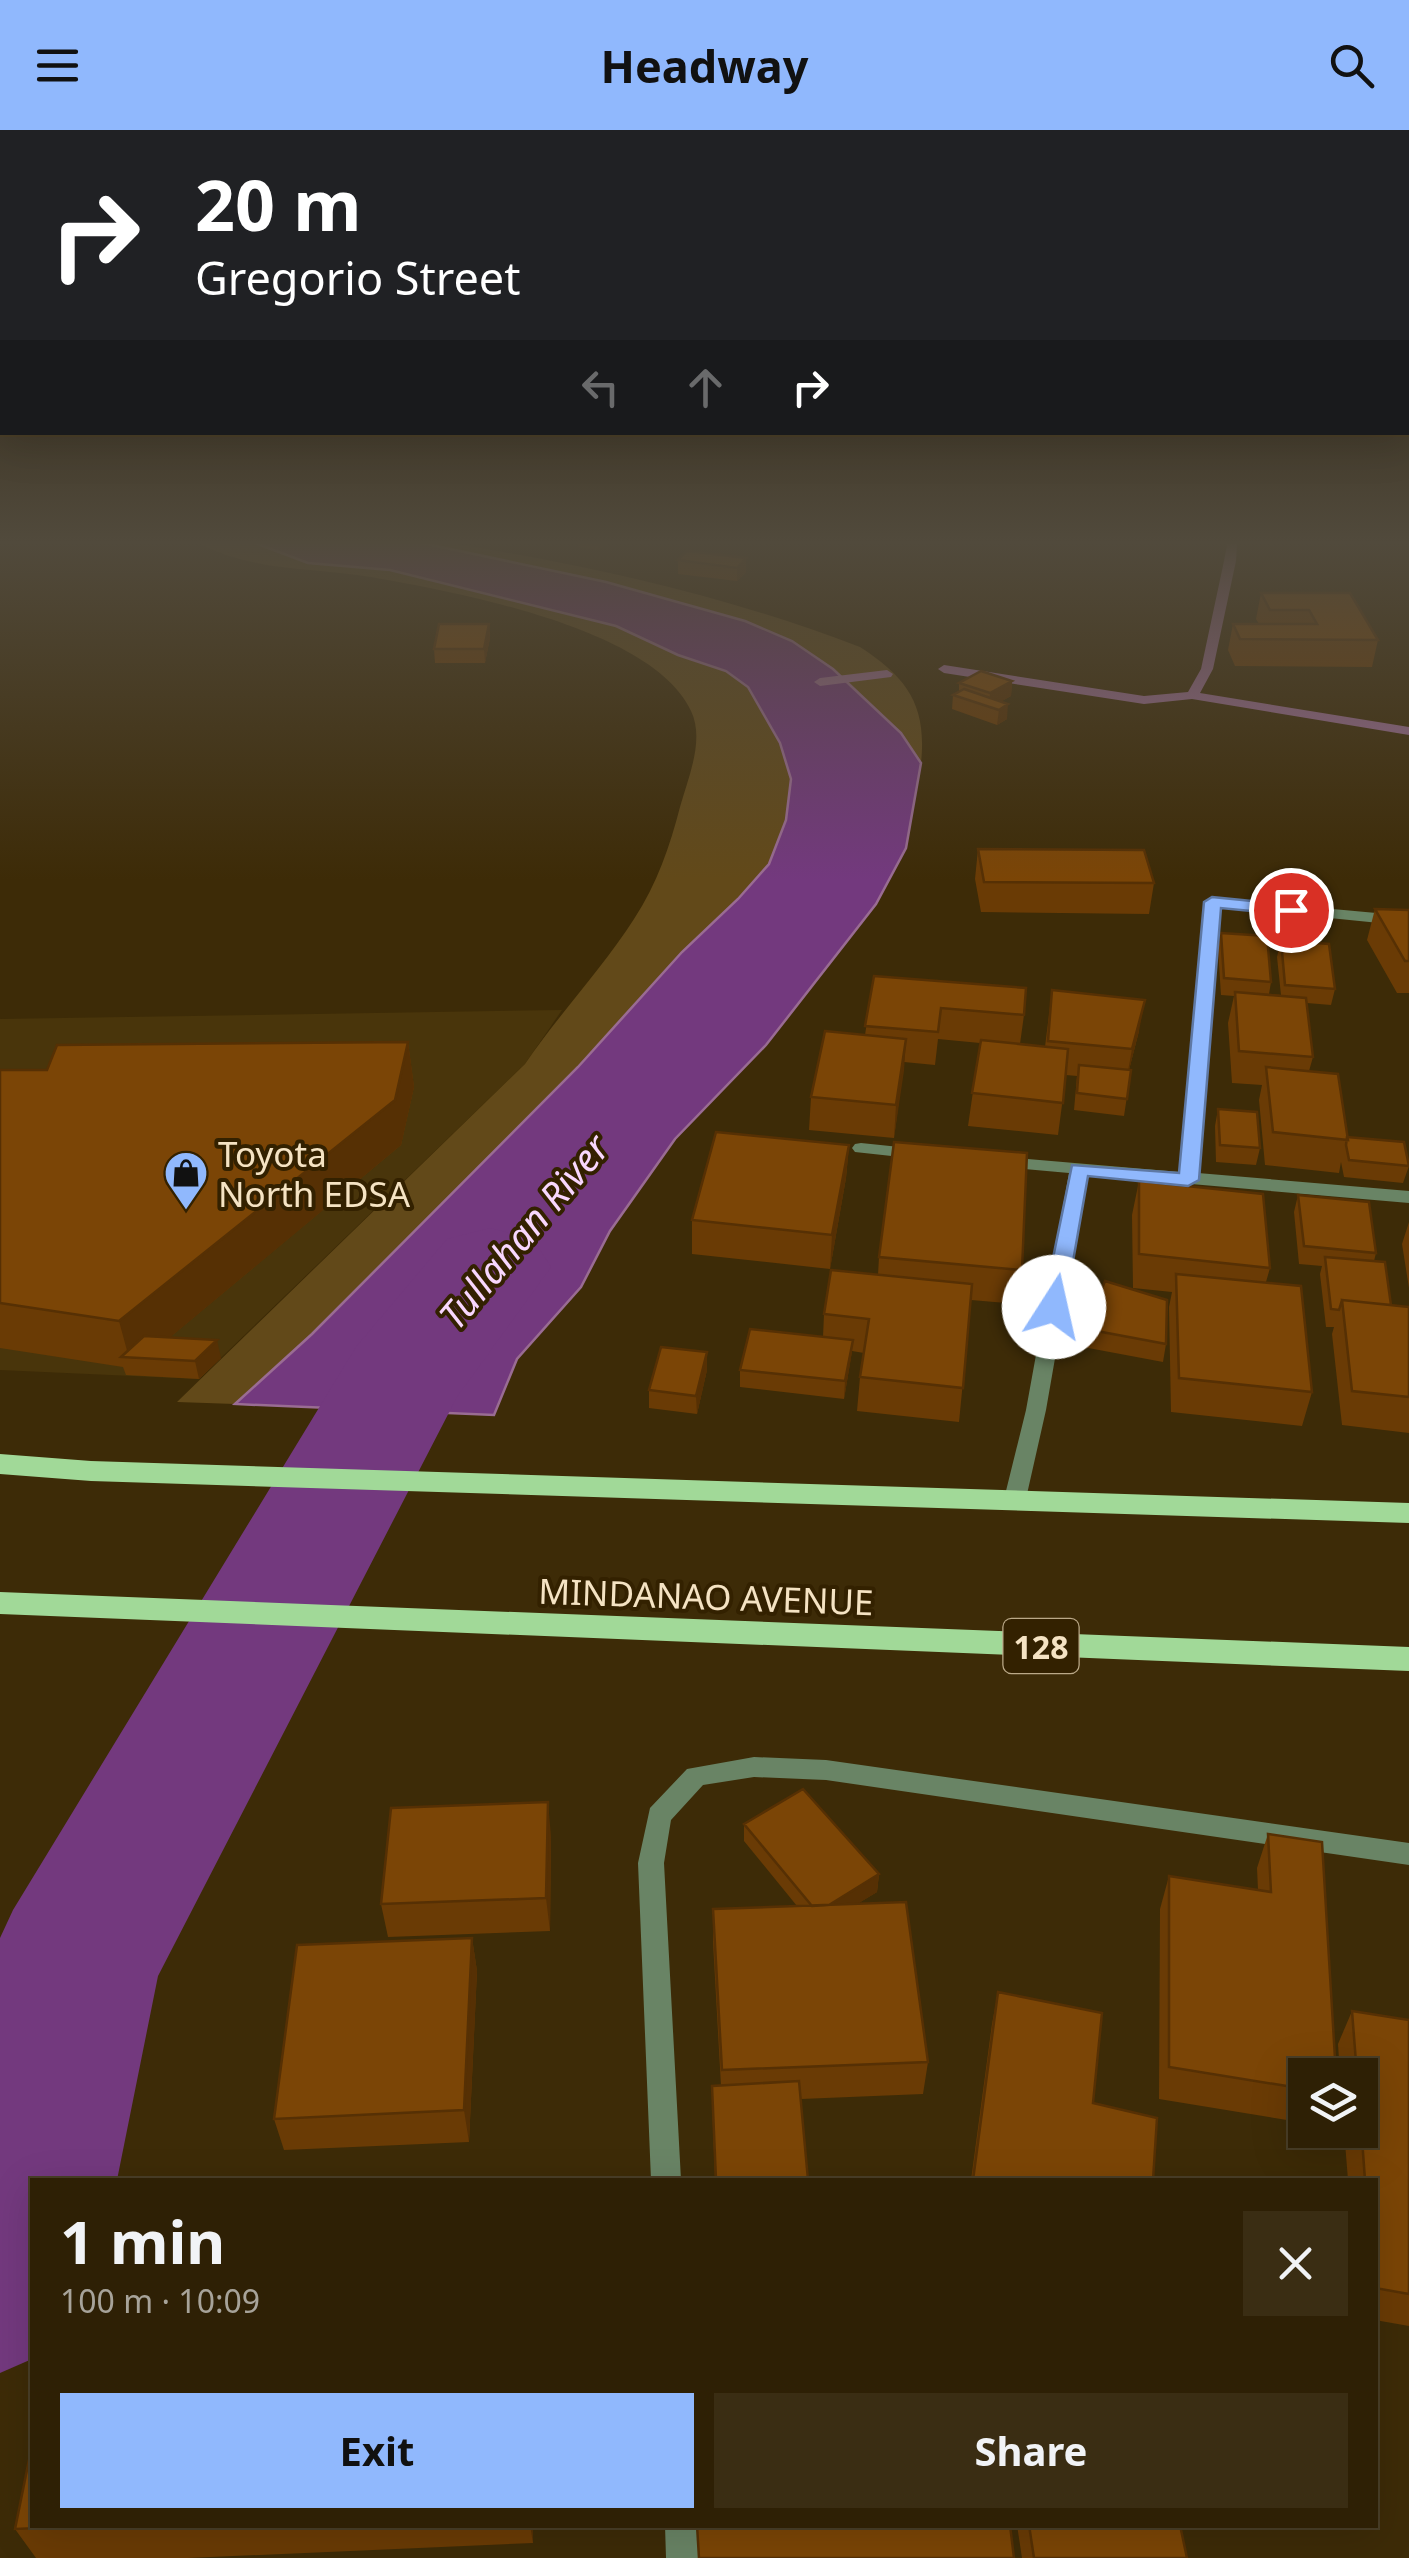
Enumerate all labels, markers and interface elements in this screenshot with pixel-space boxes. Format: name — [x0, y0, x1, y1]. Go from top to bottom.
text: Headway — [601, 35, 808, 96]
icon: menu — [30, 38, 85, 93]
icon: search — [1324, 38, 1379, 93]
text: 20 m — [195, 156, 362, 252]
icon: right — [30, 170, 160, 300]
text: Gregorio Street — [195, 247, 521, 308]
icon: left — [573, 360, 628, 415]
icon: ahead — [678, 360, 733, 415]
icon: right — [783, 360, 838, 415]
pin — [1249, 868, 1334, 953]
icon: arrive — [1264, 883, 1319, 938]
water label: Tullahan River — [426, 1121, 621, 1339]
place label: Toyota North EDSA — [218, 1130, 411, 1217]
shop icon: Toyota North EDSA — [163, 1150, 209, 1211]
position arrow — [1002, 1255, 1106, 1359]
street label: MINDANAO AVENUE — [538, 1567, 874, 1625]
road number: 128 — [1004, 1619, 1078, 1673]
map controls — [1288, 2058, 1378, 2148]
button: layers — [1288, 2058, 1378, 2148]
text: 1 min — [60, 2200, 225, 2282]
button: close — [1243, 2211, 1348, 2316]
text: 100 m · 10:09 — [60, 2279, 260, 2322]
button: Exit — [60, 2393, 694, 2508]
button: Share — [714, 2393, 1348, 2508]

